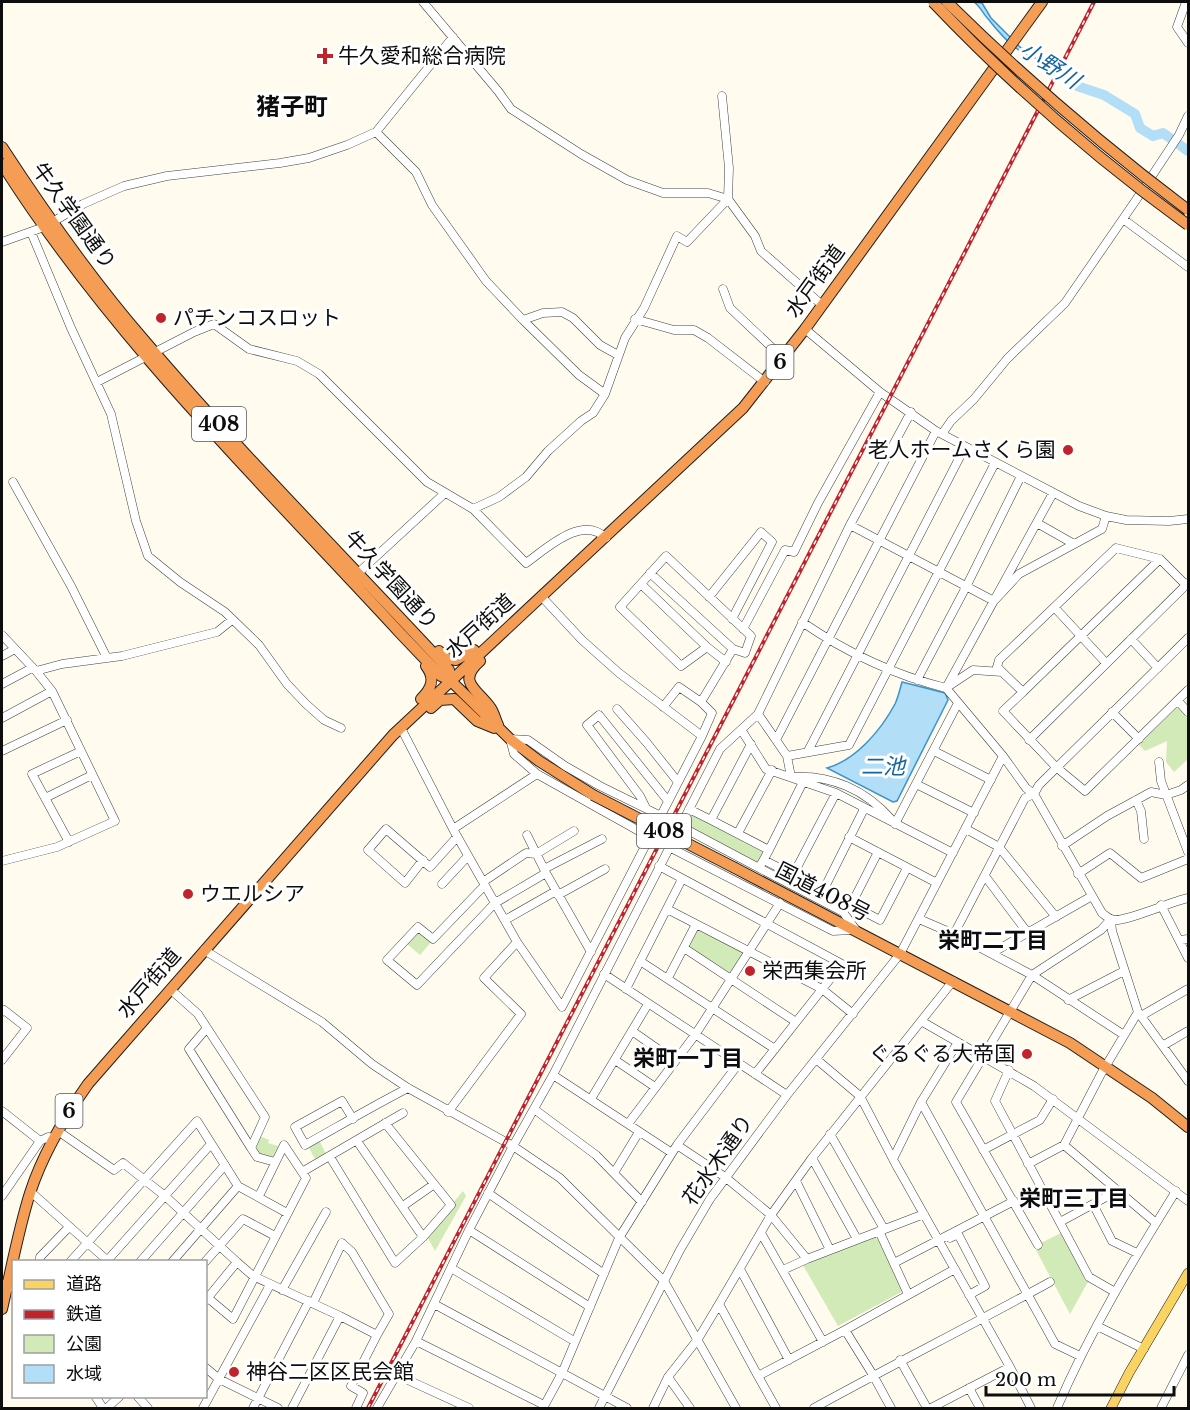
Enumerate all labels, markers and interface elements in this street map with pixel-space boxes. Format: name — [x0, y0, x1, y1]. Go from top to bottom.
water label: 小野川 — [1015, 36, 1087, 95]
place label: 牛久愛和総合病院 — [338, 43, 506, 69]
marker: 牛久愛和総合病院 — [316, 47, 334, 65]
district label: 猪子町 — [256, 92, 328, 121]
street label: 牛久学園通り — [26, 157, 122, 275]
street label: 水戸街道 — [780, 239, 850, 323]
place label: パチンコスロット — [173, 305, 341, 331]
marker: パチンコスロット — [154, 311, 168, 325]
road number: 6 — [766, 345, 794, 379]
road number: 408 — [192, 407, 246, 441]
place label: 老人ホームさくら園 — [868, 437, 1056, 463]
marker: 老人ホームさくら園 — [1061, 443, 1075, 457]
street label: 牛久学園通り — [339, 525, 443, 635]
street label: 水戸街道 — [440, 588, 520, 664]
water label: 二池 — [861, 753, 907, 780]
road number: 408 — [637, 814, 691, 848]
street label: 国道408号 — [771, 857, 875, 927]
place label: ウエルシア — [200, 881, 305, 907]
marker: ウエルシア — [181, 887, 195, 901]
district label: 栄町二丁目 — [938, 927, 1048, 954]
street label: 水戸街道 — [112, 943, 186, 1023]
place label: 栄西集会所 — [762, 958, 867, 984]
marker: 栄西集会所 — [743, 964, 757, 978]
place label: ぐるぐる大帝国 — [869, 1041, 1015, 1067]
district label: 栄町一丁目 — [633, 1045, 743, 1072]
marker: ぐるぐる大帝国 — [1020, 1047, 1034, 1061]
road number: 6 — [56, 1094, 82, 1128]
street label: 花水木通り — [677, 1110, 759, 1210]
district label: 栄町三丁目 — [1019, 1185, 1129, 1212]
legend — [12, 1260, 207, 1398]
text: 道路 — [66, 1273, 102, 1295]
text: 鉄道 — [66, 1303, 102, 1325]
text: 公園 — [66, 1333, 102, 1355]
place label: 神谷二区区民会館 — [246, 1359, 414, 1385]
scale bar — [986, 1359, 1174, 1397]
text: 水域 — [66, 1363, 102, 1385]
marker: 神谷二区区民会館 — [227, 1365, 241, 1379]
text: 200 m — [995, 1369, 1056, 1391]

